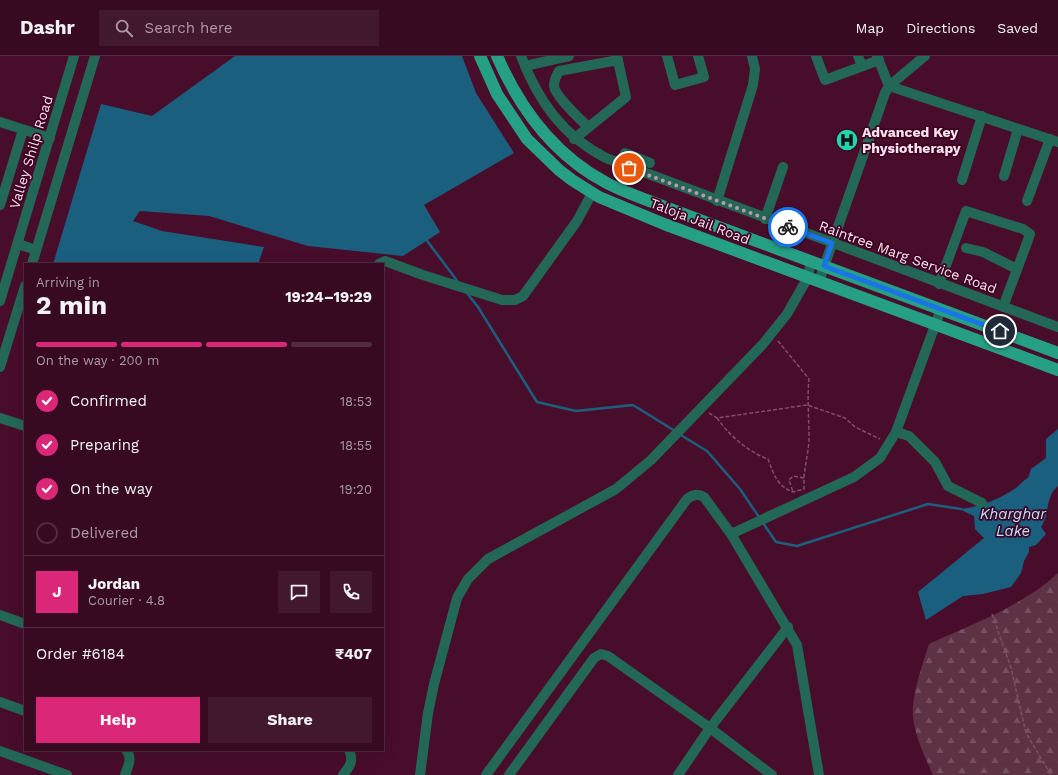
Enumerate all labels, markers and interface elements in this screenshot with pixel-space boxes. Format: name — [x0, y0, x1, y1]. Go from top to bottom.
search box — [99, 10, 379, 46]
text: Dashr — [20, 16, 75, 39]
icon: search — [113, 17, 135, 39]
text: Search here — [145, 19, 233, 37]
text: Map — [856, 20, 884, 36]
text: Directions — [906, 20, 975, 36]
text: Saved — [997, 20, 1038, 36]
street label: Valley Shilp Road — [6, 93, 56, 211]
place label: Advanced Key Physiotherapy — [862, 124, 961, 156]
hospital icon: Advanced Key Physiotherapy — [834, 127, 860, 153]
pin — [612, 151, 646, 185]
icon: bag — [618, 157, 640, 179]
street label: Taloja Jail Road — [648, 195, 752, 247]
courier — [768, 207, 808, 247]
icon: bike — [777, 216, 799, 238]
street label: Raintree Marg Service Road — [817, 217, 999, 297]
text: Arriving in — [36, 275, 100, 290]
text: 19:24–19:29 — [285, 288, 372, 306]
text: 2 min — [36, 290, 107, 320]
pin — [983, 314, 1017, 348]
icon: home — [989, 320, 1011, 342]
text: On the way · 200 m — [36, 353, 160, 368]
icon: check — [36, 390, 58, 412]
text: Confirmed — [70, 392, 147, 410]
text: 18:53 — [340, 394, 372, 409]
icon: check — [36, 434, 58, 456]
text: Preparing — [70, 436, 139, 454]
text: 18:55 — [340, 438, 372, 453]
icon: check — [36, 478, 58, 500]
text: On the way — [70, 480, 152, 498]
text: 19:20 — [339, 482, 372, 497]
water label: Kharghar Lake — [980, 505, 1047, 540]
text: Delivered — [70, 524, 138, 542]
button: chat — [278, 571, 320, 613]
button: phone — [330, 571, 372, 613]
text: Jordan — [88, 575, 140, 593]
text: J — [52, 583, 62, 601]
text: Courier · 4.8 — [88, 593, 165, 608]
text: Order #6184 — [36, 645, 125, 663]
text: ₹407 — [335, 645, 372, 663]
button: Help — [36, 697, 200, 743]
button: Share — [208, 697, 372, 743]

